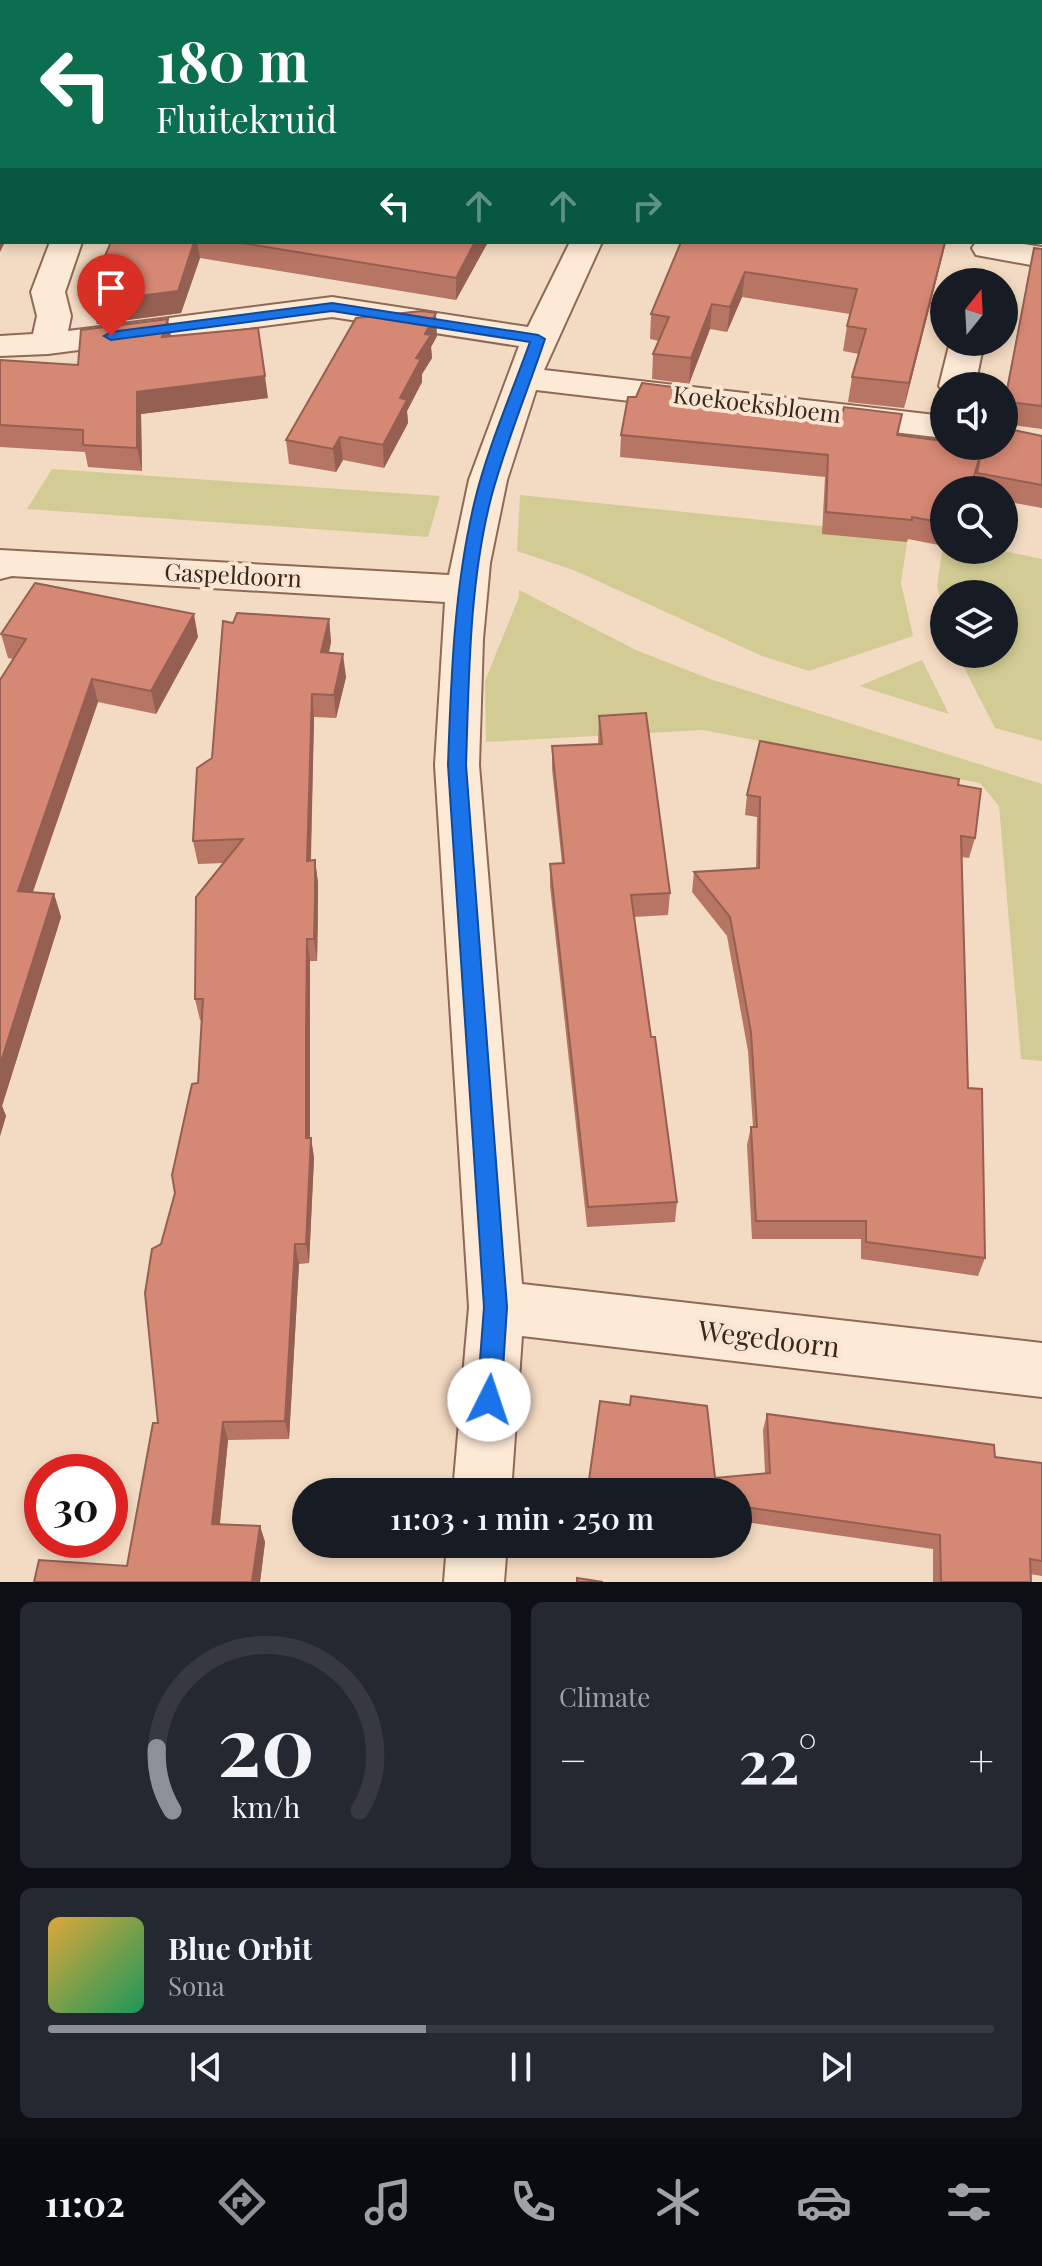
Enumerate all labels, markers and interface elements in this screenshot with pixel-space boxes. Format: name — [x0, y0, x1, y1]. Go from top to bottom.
text: 180 m — [156, 22, 309, 97]
icon: left — [24, 32, 128, 136]
text: Fluitekruid — [156, 94, 337, 142]
icon: left — [373, 184, 417, 228]
icon: ahead — [457, 184, 501, 228]
icon: ahead — [541, 184, 585, 228]
icon: right — [625, 184, 669, 228]
pin — [77, 254, 145, 336]
icon: arrive — [89, 266, 133, 310]
north arrow — [930, 268, 1018, 356]
map controls — [930, 268, 1018, 668]
button: sound — [930, 372, 1018, 460]
street label: Koekoeksbloem — [671, 377, 843, 429]
button: search — [930, 476, 1018, 564]
street label: Gaspeldoorn — [164, 554, 303, 594]
button: layers — [930, 580, 1018, 668]
street label: Wegedoorn — [695, 1310, 842, 1365]
position arrow — [447, 1358, 531, 1442]
speed limit sign: 30 — [24, 1454, 128, 1558]
text: 11:03 · 1 min · 250 m — [390, 1498, 654, 1538]
text: Climate — [559, 1679, 650, 1714]
text: 20 — [217, 1687, 314, 1798]
text: 22° — [738, 1719, 817, 1799]
text: − — [559, 1729, 587, 1788]
text: + — [968, 1729, 994, 1788]
text: km/h — [231, 1787, 300, 1825]
text: Blue Orbit — [168, 1928, 312, 1968]
text: Sona — [168, 1968, 225, 2003]
icon: previous — [184, 2045, 228, 2089]
icon: pause — [499, 2045, 543, 2089]
icon: next — [814, 2045, 858, 2089]
icon: directions — [214, 2174, 270, 2230]
icon: music — [360, 2174, 416, 2230]
icon: phone — [505, 2174, 561, 2230]
icon: climate — [650, 2174, 706, 2230]
icon: car — [796, 2174, 852, 2230]
icon: filters — [941, 2174, 997, 2230]
text: 11:02 — [45, 2178, 125, 2226]

